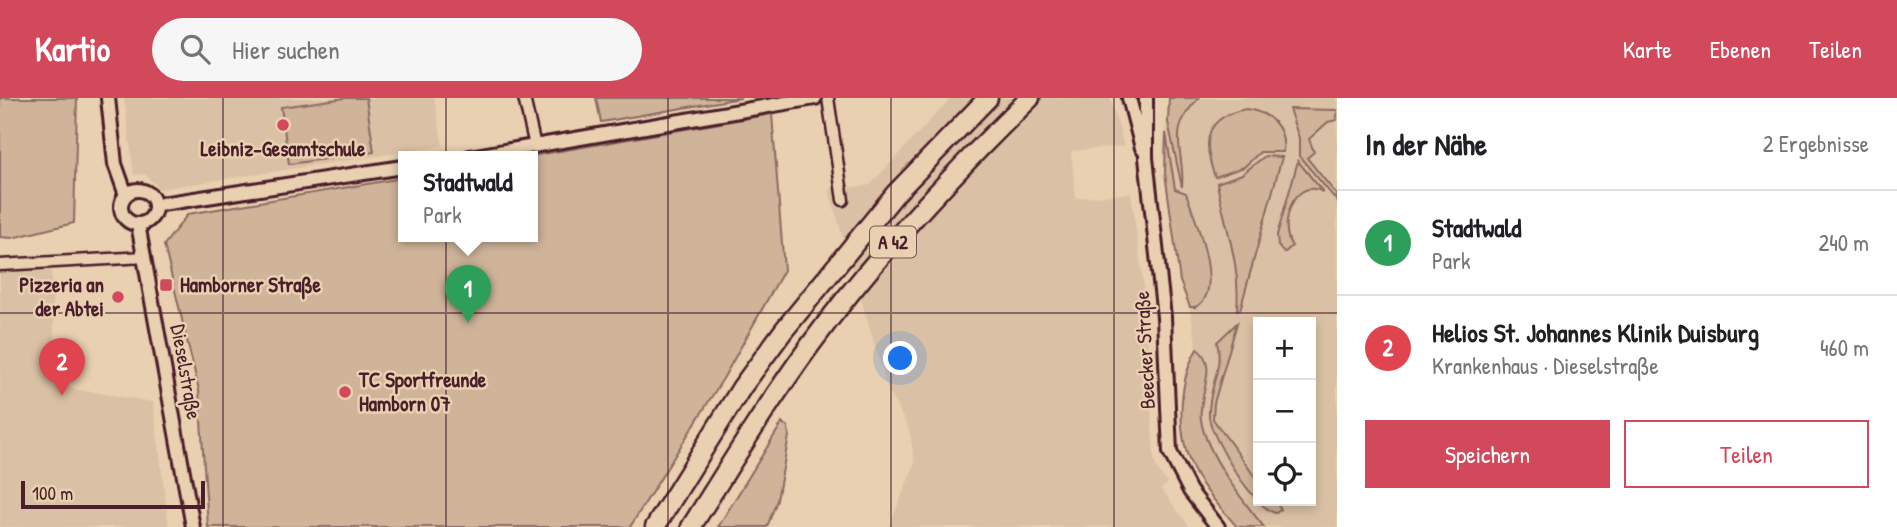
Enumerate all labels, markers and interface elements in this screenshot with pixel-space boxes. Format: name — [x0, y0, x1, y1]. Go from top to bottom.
search box — [152, 18, 642, 81]
text: Kartio — [35, 27, 110, 71]
icon: search — [176, 30, 214, 68]
text: Hier suchen — [232, 32, 340, 67]
text: Karte — [1623, 33, 1672, 65]
text: Ebenen — [1710, 33, 1771, 65]
text: Teilen — [1809, 33, 1862, 65]
marker: Leibniz-Gesamtschule — [275, 117, 291, 133]
text: In der Nähe — [1365, 124, 1487, 164]
text: 2 Ergebnisse — [1763, 128, 1869, 159]
place label: Leibniz-Gesamtschule — [201, 134, 366, 163]
popup — [398, 151, 538, 242]
text: Stadtwald — [423, 164, 513, 199]
text: Park — [423, 199, 462, 230]
text: Stadtwald — [1432, 210, 1521, 245]
road number: A 42 — [870, 226, 916, 258]
text: 1 — [1384, 227, 1392, 258]
text: 240 m — [1818, 227, 1869, 258]
text: Park — [1432, 245, 1470, 276]
pin: 1 — [445, 265, 491, 323]
place label: Pizzeria an der Abtei — [19, 270, 104, 323]
place label: Hamborner Straße — [180, 270, 322, 300]
marker: Hamborner Straße — [158, 277, 174, 293]
marker: Pizzeria an der Abtei — [110, 289, 126, 305]
street label: Beecker Straße — [1127, 290, 1162, 410]
text: Helios St. Johannes Klinik Duisburg — [1432, 315, 1759, 350]
map controls — [1253, 317, 1316, 506]
button: + — [1253, 317, 1316, 380]
street label: Dieselstraße — [164, 322, 209, 422]
text: 2 — [1383, 332, 1393, 363]
text: 460 m — [1820, 332, 1869, 363]
pin: 2 — [39, 338, 85, 396]
your location — [883, 341, 917, 375]
text: Krankenhaus · Dieselstraße — [1432, 350, 1659, 381]
place label: TC Sportfreunde Hamborn 07 — [358, 365, 487, 418]
button: − — [1253, 380, 1316, 443]
marker: TC Sportfreunde Hamborn 07 — [337, 384, 353, 400]
button: Speichern — [1365, 420, 1610, 488]
button: Teilen — [1624, 420, 1869, 488]
button: locate — [1253, 443, 1316, 506]
scale bar — [21, 478, 205, 510]
text: 100 m — [32, 480, 73, 506]

